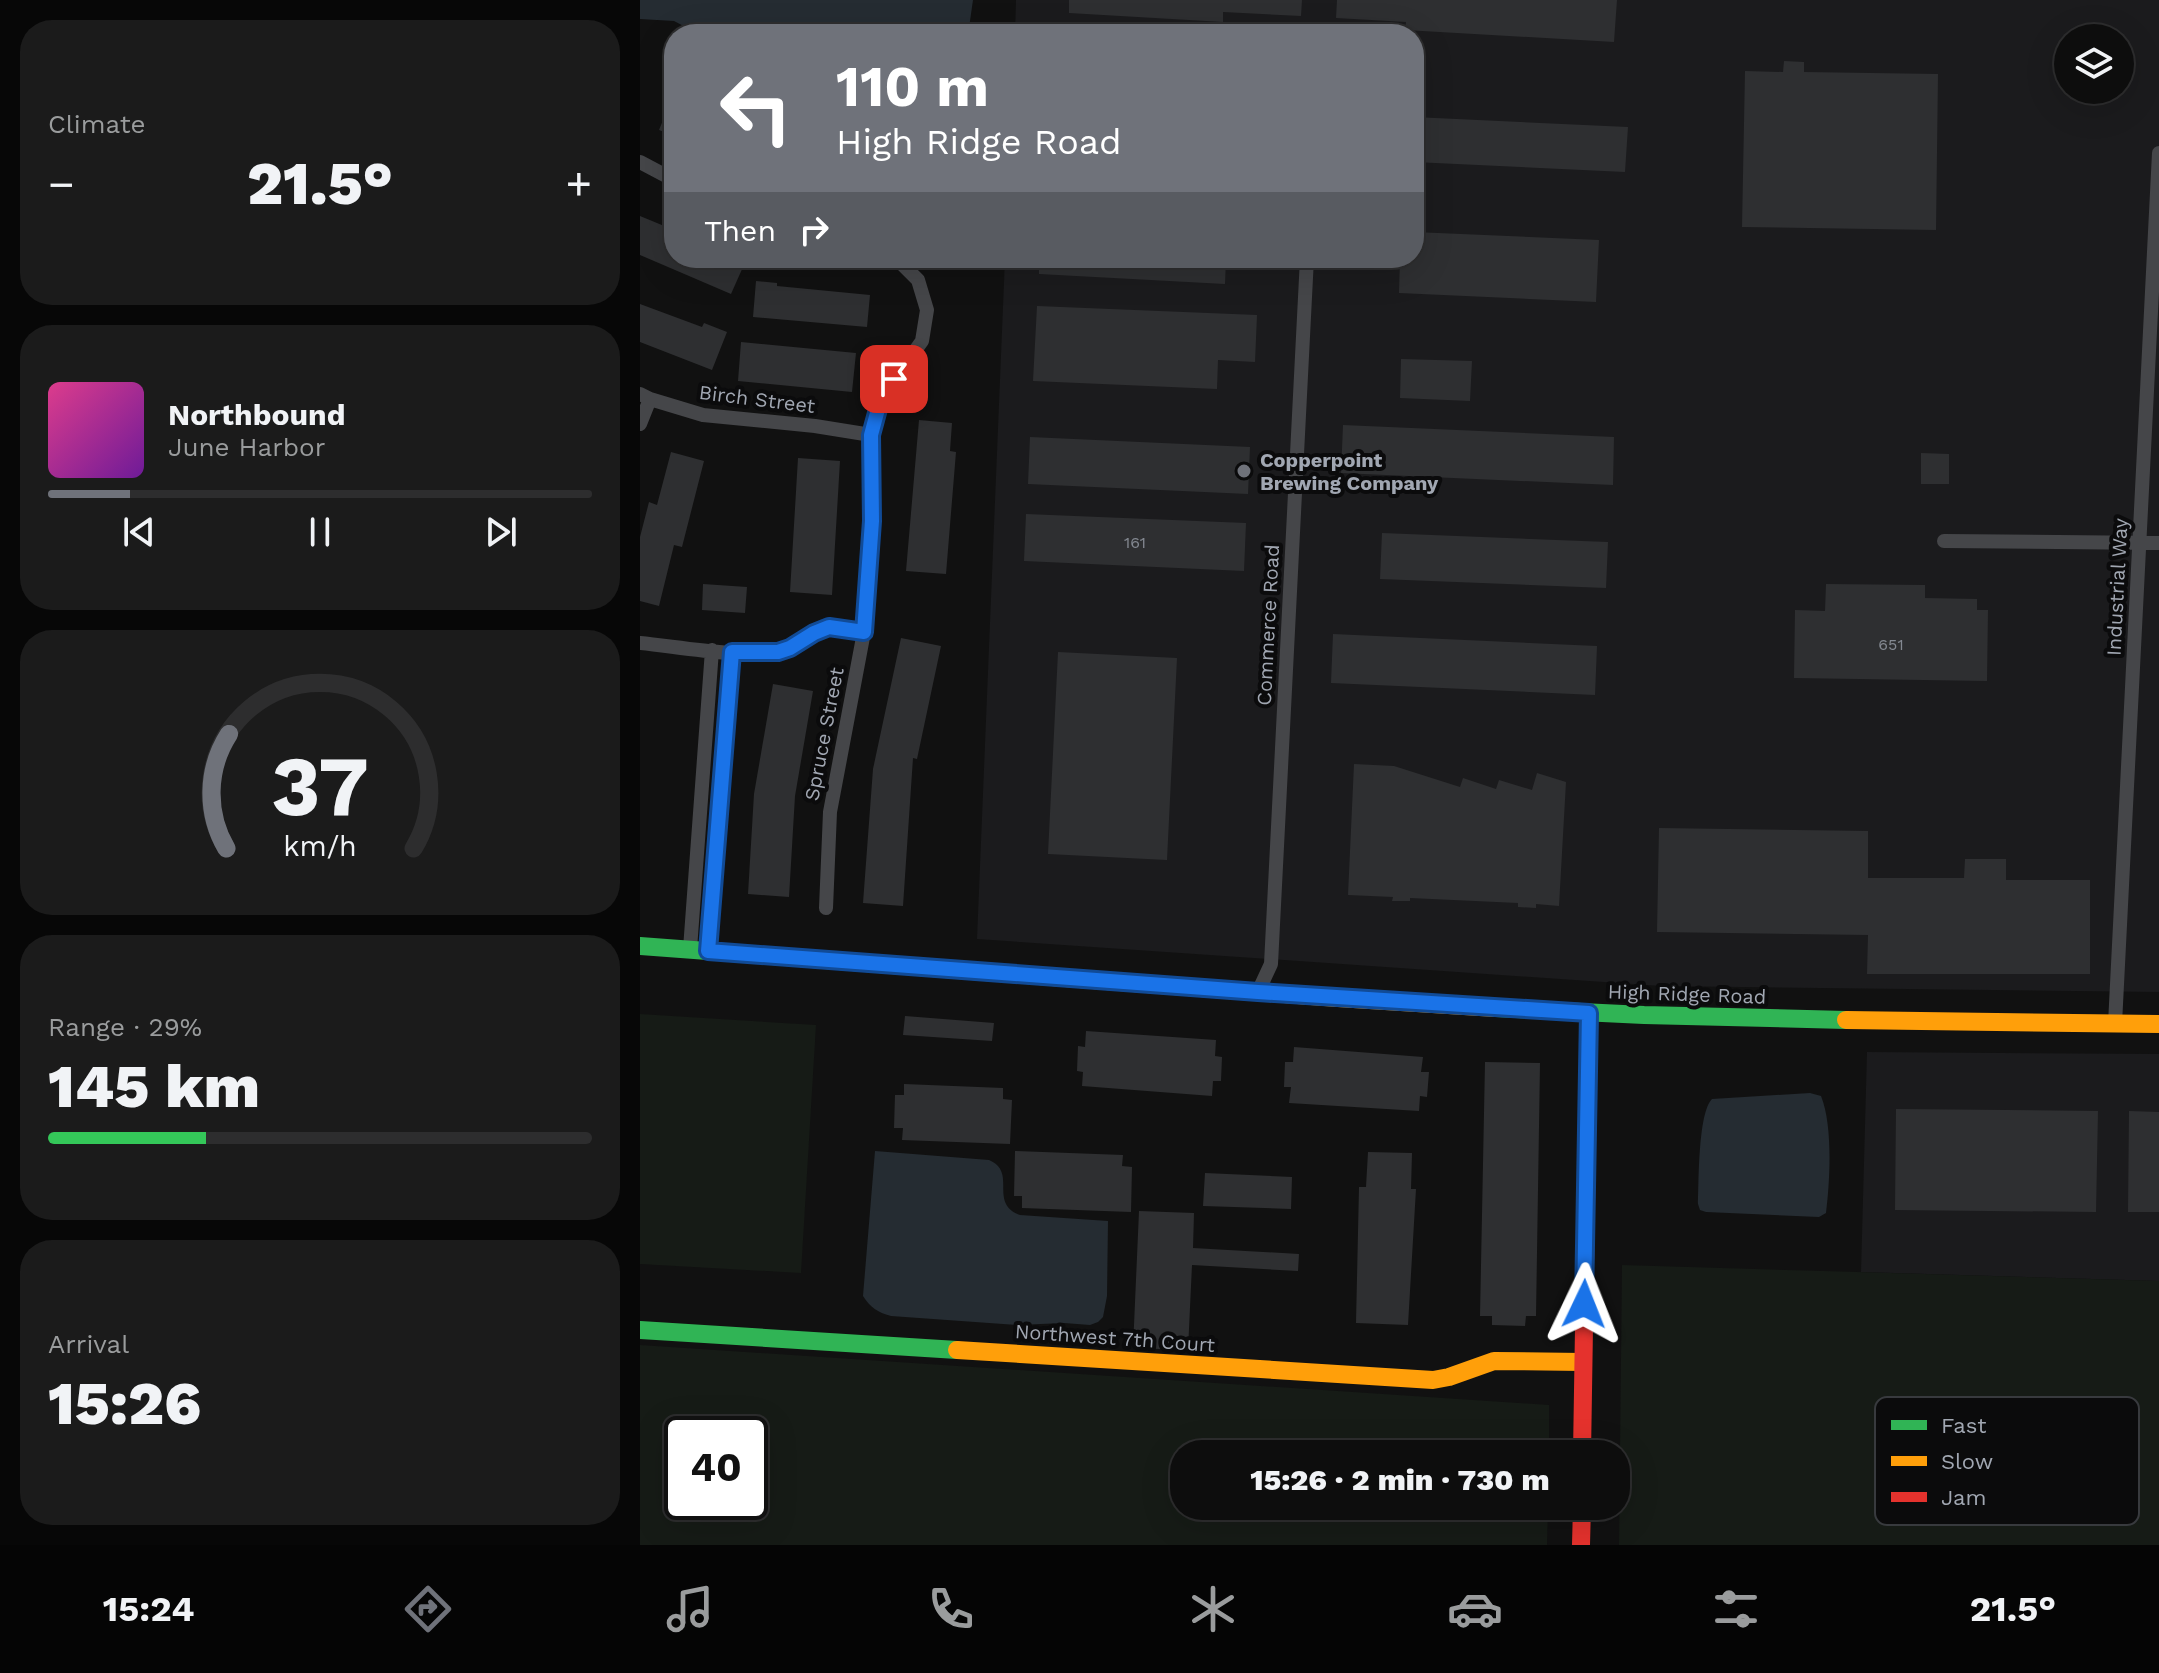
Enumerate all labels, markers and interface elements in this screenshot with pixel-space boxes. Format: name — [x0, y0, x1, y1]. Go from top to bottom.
map controls — [2054, 24, 2134, 104]
button: layers — [2054, 24, 2134, 104]
text: 110 m — [836, 54, 989, 120]
icon: left — [704, 56, 808, 160]
text: Climate — [48, 109, 146, 139]
text: High Ridge Road — [836, 121, 1122, 163]
text: 21.5° — [247, 148, 393, 219]
text: − — [48, 158, 75, 210]
text: + — [565, 158, 592, 210]
icon: right — [792, 208, 836, 252]
text: Then — [704, 213, 776, 248]
pin — [860, 345, 928, 413]
icon: arrive — [872, 357, 916, 401]
street label: Birch Street — [698, 380, 817, 418]
text: Northbound — [168, 397, 345, 432]
text: June Harbor — [168, 432, 325, 462]
place label: Copperpoint Brewing Company — [1260, 448, 1439, 495]
marker: Copperpoint Brewing Company — [1235, 462, 1253, 480]
icon: previous — [117, 510, 161, 554]
icon: pause — [298, 510, 342, 554]
icon: next — [479, 510, 523, 554]
street label: Industrial Way — [2101, 517, 2133, 657]
house number: 161 — [1124, 533, 1146, 552]
street label: Commerce Road — [1252, 544, 1284, 706]
house number: 651 — [1878, 635, 1904, 654]
street label: Spruce Street — [799, 665, 849, 803]
text: 37 — [271, 737, 369, 834]
text: km/h — [283, 829, 357, 863]
street label: High Ridge Road — [1607, 979, 1767, 1009]
text: Range · 29% — [48, 1012, 202, 1042]
text: 145 km — [48, 1051, 260, 1122]
position arrow — [1542, 1262, 1626, 1346]
street label: Northwest 7th Court — [1014, 1319, 1216, 1357]
text: Arrival — [48, 1329, 129, 1359]
text: 15:26 — [48, 1368, 201, 1439]
legend — [1875, 1397, 2139, 1525]
text: Fast — [1941, 1413, 1987, 1438]
speed limit sign: 40 — [664, 1416, 768, 1520]
text: Slow — [1941, 1449, 1993, 1474]
text: 15:26 · 2 min · 730 m — [1250, 1462, 1550, 1497]
text: Jam — [1941, 1485, 1986, 1510]
icon: directions — [400, 1581, 456, 1637]
icon: music — [662, 1581, 718, 1637]
icon: phone — [923, 1581, 979, 1637]
icon: climate — [1185, 1581, 1241, 1637]
icon: car — [1447, 1581, 1503, 1637]
icon: filters — [1708, 1581, 1764, 1637]
text: 15:24 — [103, 1588, 194, 1630]
text: 21.5° — [1970, 1588, 2056, 1630]

